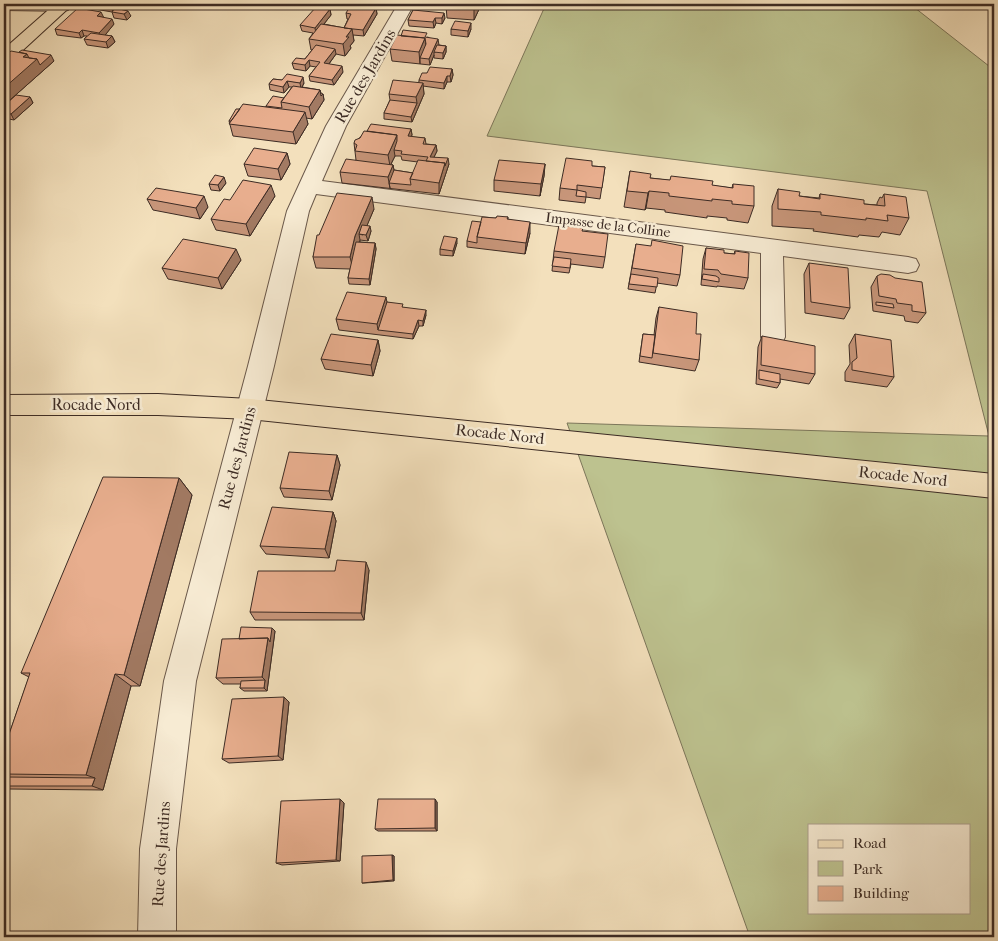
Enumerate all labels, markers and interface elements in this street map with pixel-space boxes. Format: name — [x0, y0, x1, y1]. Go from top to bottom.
street label: Rue des Jardins — [330, 25, 400, 127]
street label: Impasse de la Colline — [545, 209, 671, 241]
street label: Rocade Nord — [51, 395, 141, 414]
street label: Rue des Jardins — [214, 404, 260, 512]
street label: Rocade Nord — [455, 420, 546, 448]
street label: Rocade Nord — [858, 462, 949, 490]
street label: Rue des Jardins — [148, 800, 174, 908]
legend — [808, 824, 970, 914]
text: Road — [853, 834, 887, 852]
text: Park — [853, 860, 883, 878]
text: Building — [853, 884, 910, 902]

